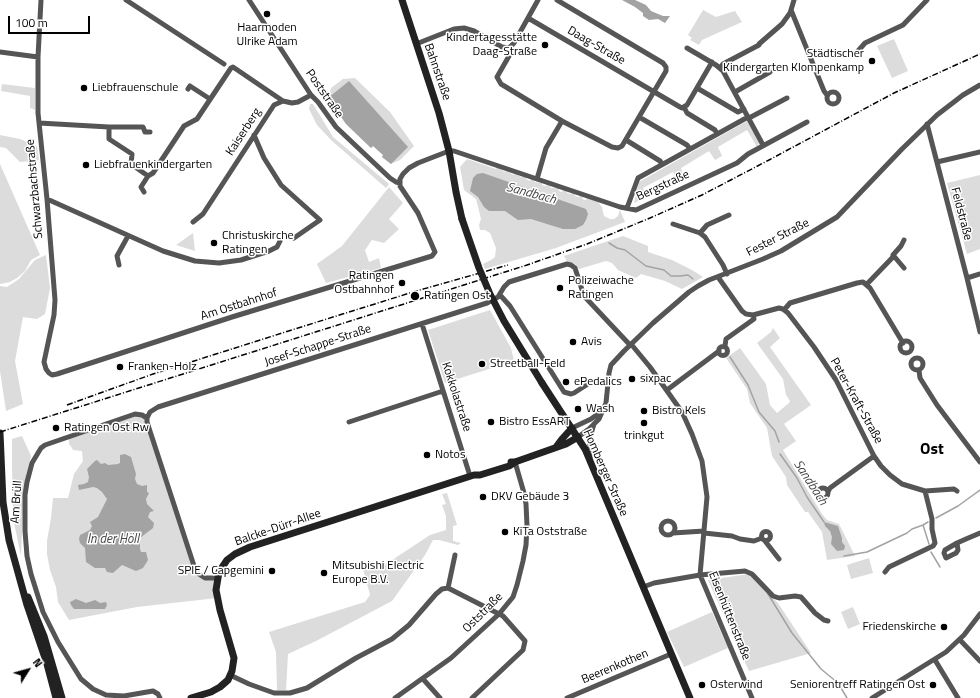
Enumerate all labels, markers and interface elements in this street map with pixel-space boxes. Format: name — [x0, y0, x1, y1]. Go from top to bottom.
scale bar — [10, 8, 92, 34]
marker: Haarmoden Ulrike Adam — [262, 9, 272, 19]
text: 100 m — [15, 13, 48, 32]
place label: Haarmoden Ulrike Adam — [236, 21, 298, 49]
street label: Daag-Straße — [564, 24, 628, 68]
place label: Kindertagesstätte Daag-Straße — [446, 31, 537, 59]
marker: Kindertagesstätte Daag-Straße — [540, 40, 550, 50]
street label: Bahnstraße — [421, 42, 453, 102]
place label: Städtischer Kindergarten Klompenkamp — [723, 47, 864, 75]
marker: Städtischer Kindergarten Klompenkamp — [867, 56, 877, 66]
street label: Poststraße — [302, 67, 346, 121]
place label: Liebfrauenschule — [92, 81, 178, 95]
marker: Liebfrauenschule — [79, 83, 89, 93]
street label: Kaiserberg — [223, 105, 265, 159]
street label: Schwarzbachstraße — [23, 139, 47, 239]
place label: Liebfrauenkindergarten — [94, 158, 212, 172]
marker: Liebfrauenkindergarten — [81, 160, 91, 170]
street label: Bergstraße — [634, 168, 692, 204]
water label: Sandbach — [504, 180, 558, 208]
street label: Feldstraße — [947, 186, 975, 242]
street label: Fester Straße — [744, 216, 812, 260]
place label: Christuskirche Ratingen — [222, 229, 294, 257]
marker: Christuskirche Ratingen — [209, 238, 219, 248]
place label: Ratingen Ostbahnhof — [334, 269, 394, 297]
place label: Polizeiwache Ratingen — [568, 274, 634, 302]
marker: Ratingen Ostbahnhof — [397, 278, 407, 288]
marker: Polizeiwache Ratingen — [555, 283, 565, 293]
street label: Am Ostbahnhof — [199, 286, 279, 324]
place label: Ratingen Ost — [424, 289, 490, 303]
marker: Ratingen Ost — [409, 290, 421, 302]
street label: Josef-Schappe-Straße — [263, 322, 373, 370]
place label: Avis — [581, 335, 602, 349]
marker: Avis — [568, 337, 578, 347]
street label: Peter-Kraft-Straße — [826, 356, 886, 446]
place label: Streetball-Feld — [490, 357, 565, 371]
marker: Streetball-Feld — [477, 359, 487, 369]
place label: Franken-Holz — [128, 360, 197, 374]
street label: Kokkolastraße — [438, 360, 474, 434]
marker: Franken-Holz — [115, 362, 125, 372]
place label: sixpac — [640, 372, 671, 386]
marker: sixpac — [627, 374, 637, 384]
place label: ePedalics — [574, 375, 622, 389]
marker: ePedalics — [561, 377, 571, 387]
place label: Wash — [586, 402, 614, 416]
marker: Wash — [573, 404, 583, 414]
place label: Bistro Kels — [652, 404, 706, 418]
marker: Bistro Kels — [639, 406, 649, 416]
place label: Bistro EssART — [499, 415, 570, 429]
marker: Bistro EssART — [486, 417, 496, 427]
marker: trinkgut — [639, 418, 649, 428]
place label: Ratingen Ost Rw — [64, 421, 149, 435]
marker: Ratingen Ost Rw — [51, 423, 61, 433]
street label: Homberger Straße — [579, 427, 631, 519]
place label: trinkgut — [624, 429, 664, 443]
district label: Ost — [920, 440, 944, 460]
place label: Notos — [435, 448, 465, 462]
marker: Notos — [422, 450, 432, 460]
water label: Sandbach — [790, 457, 830, 509]
street label: Am Brüll — [8, 480, 26, 524]
place label: DKV Gebäude 3 — [491, 490, 569, 504]
marker: DKV Gebäude 3 — [478, 492, 488, 502]
street label: Balcke-Dürr-Allee — [233, 507, 323, 549]
place label: KiTa Oststraße — [513, 525, 587, 539]
marker: KiTa Oststraße — [500, 527, 510, 537]
water label: In der Höll — [87, 532, 139, 548]
place label: Mitsubishi Electric Europe B.V. — [332, 559, 424, 587]
place label: SPIE / Capgemini — [178, 564, 264, 578]
marker: SPIE / Capgemini — [267, 566, 277, 576]
marker: Mitsubishi Electric Europe B.V. — [319, 568, 329, 578]
street label: Eisenhüttenstraße — [705, 570, 753, 662]
street label: Oststraße — [460, 590, 506, 636]
place label: Friedenskirche — [863, 620, 936, 634]
marker: Friedenskirche — [939, 622, 949, 632]
street label: Beerenkothen — [579, 646, 651, 688]
north arrow — [8, 650, 48, 690]
text: N — [29, 655, 46, 671]
place label: Osterwind — [710, 678, 762, 692]
place label: Seniorentreff Ratingen Ost — [790, 678, 925, 692]
marker: Osterwind — [697, 680, 707, 690]
marker: Seniorentreff Ratingen Ost — [928, 680, 938, 690]

